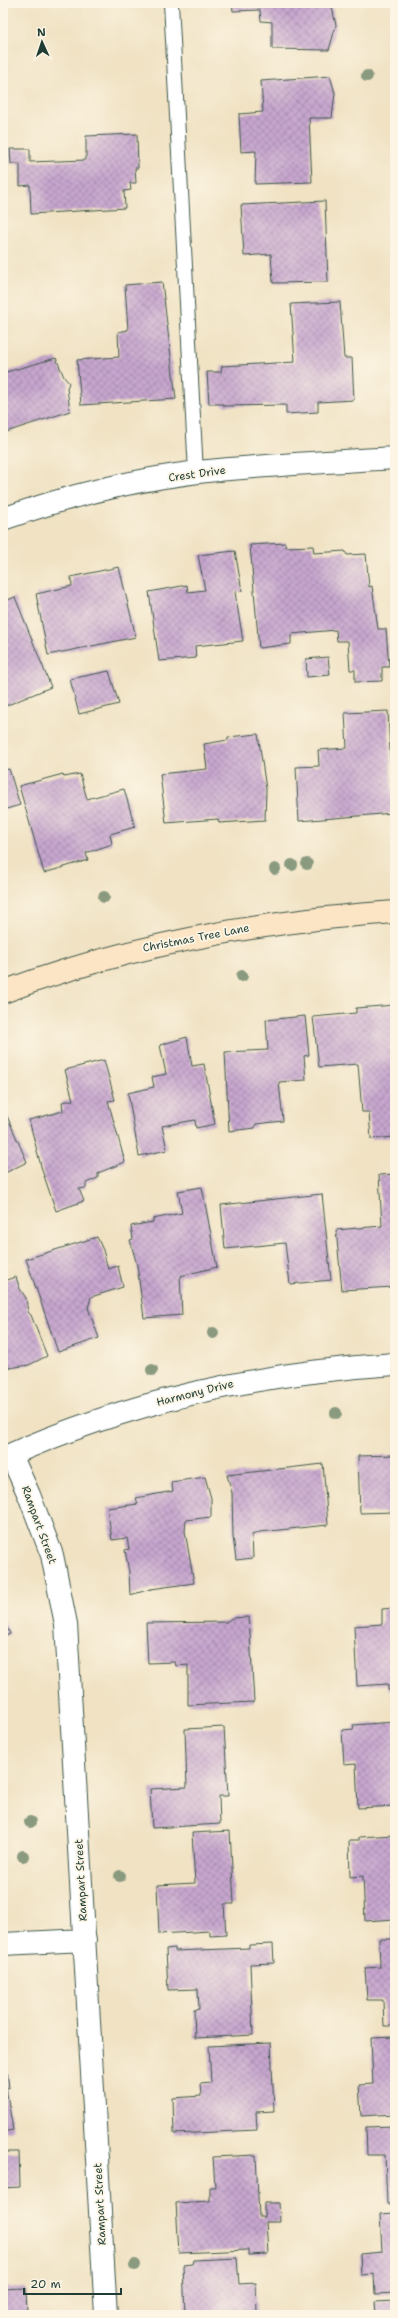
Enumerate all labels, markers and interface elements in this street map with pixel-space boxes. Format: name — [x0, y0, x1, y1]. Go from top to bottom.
north arrow — [22, 22, 62, 62]
text: N — [37, 25, 47, 40]
street label: Crest Drive — [167, 463, 227, 485]
street label: Christmas Tree Lane — [141, 920, 251, 956]
street label: Harmony Drive — [155, 1376, 235, 1410]
street label: Rampart Street — [18, 1484, 60, 1566]
street label: Rampart Street — [71, 1838, 91, 1921]
street label: Rampart Street — [90, 2162, 110, 2245]
scale bar — [24, 2270, 121, 2296]
text: 20 m — [30, 2276, 61, 2292]

